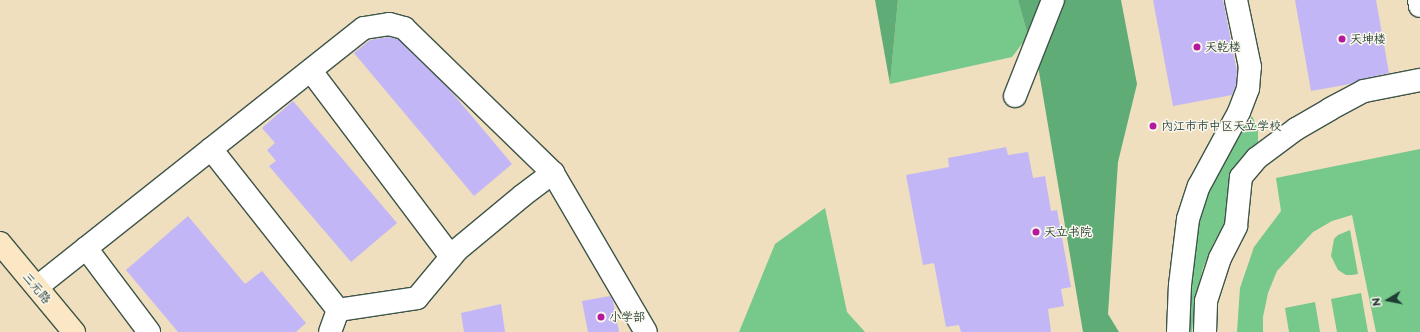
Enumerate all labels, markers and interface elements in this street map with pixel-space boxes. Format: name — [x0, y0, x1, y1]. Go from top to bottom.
place label: 天坤楼 — [1350, 32, 1386, 46]
marker: 天坤楼 — [1337, 34, 1347, 44]
place label: 天乾楼 — [1205, 40, 1241, 54]
marker: 天乾楼 — [1192, 42, 1202, 52]
place label: 内江市市中区天立学校 — [1161, 119, 1281, 133]
marker: 内江市市中区天立学校 — [1148, 121, 1158, 131]
place label: 天立书院 — [1044, 225, 1092, 239]
marker: 天立书院 — [1031, 227, 1041, 237]
street label: 三元路 — [20, 270, 54, 306]
north arrow — [1368, 280, 1408, 320]
text: N — [1367, 296, 1385, 308]
place label: 小学部 — [609, 310, 645, 324]
marker: 小学部 — [596, 312, 606, 322]

